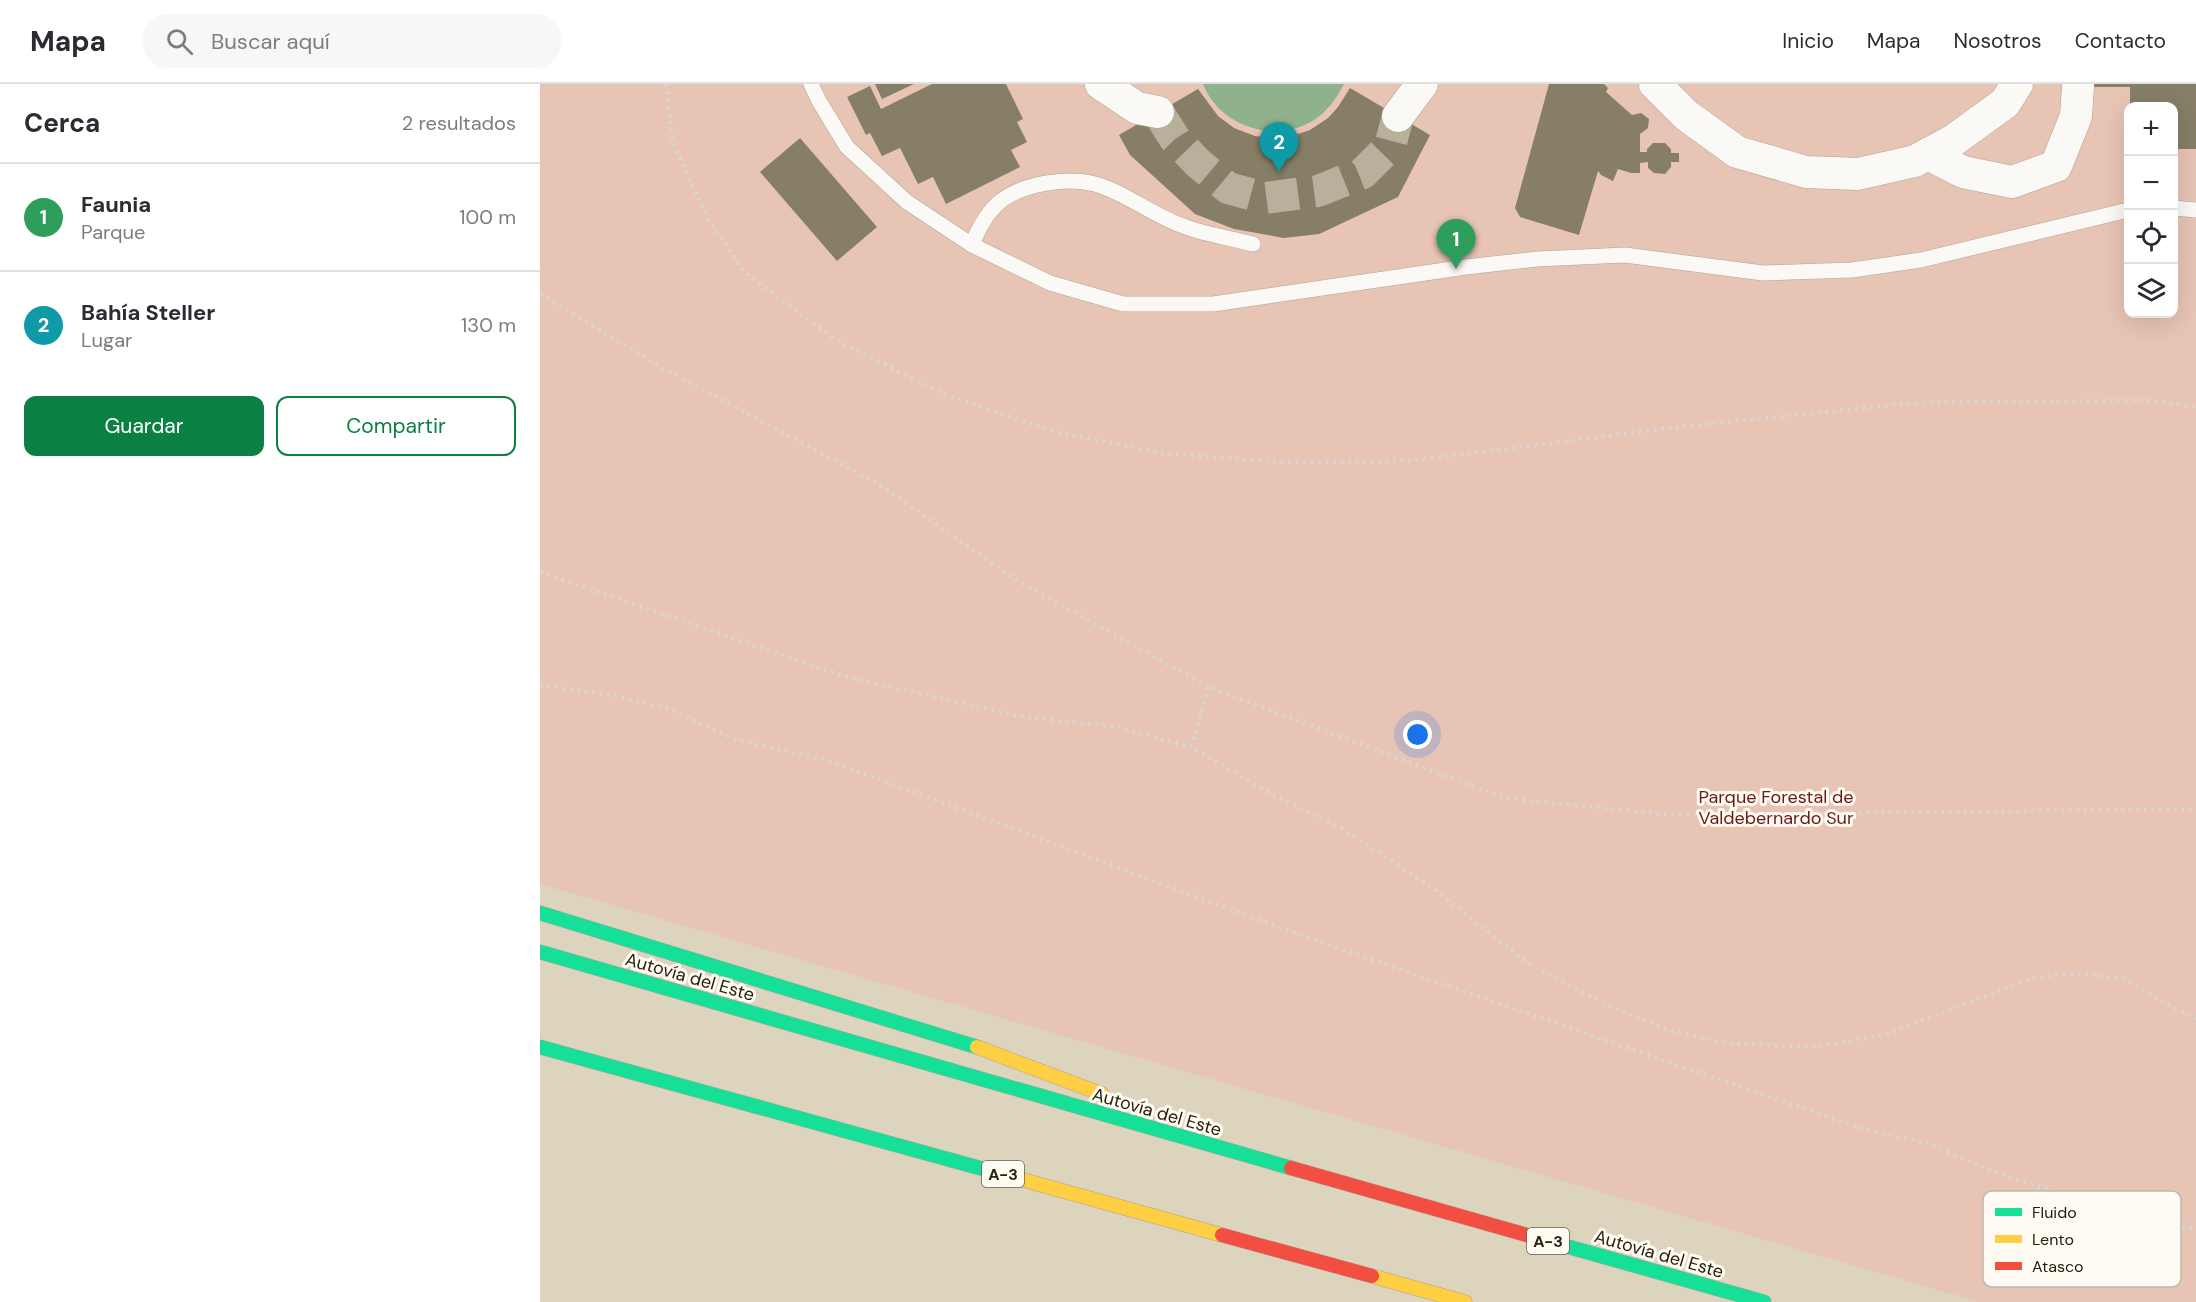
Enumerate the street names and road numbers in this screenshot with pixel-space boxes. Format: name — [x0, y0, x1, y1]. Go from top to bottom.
street label: Autovía del Este — [623, 947, 757, 1007]
street label: Autovía del Este — [1090, 1082, 1224, 1142]
road number: A-3 — [982, 1161, 1024, 1187]
street label: Autovía del Este — [1592, 1224, 1726, 1284]
road number: A-3 — [1527, 1228, 1569, 1254]

